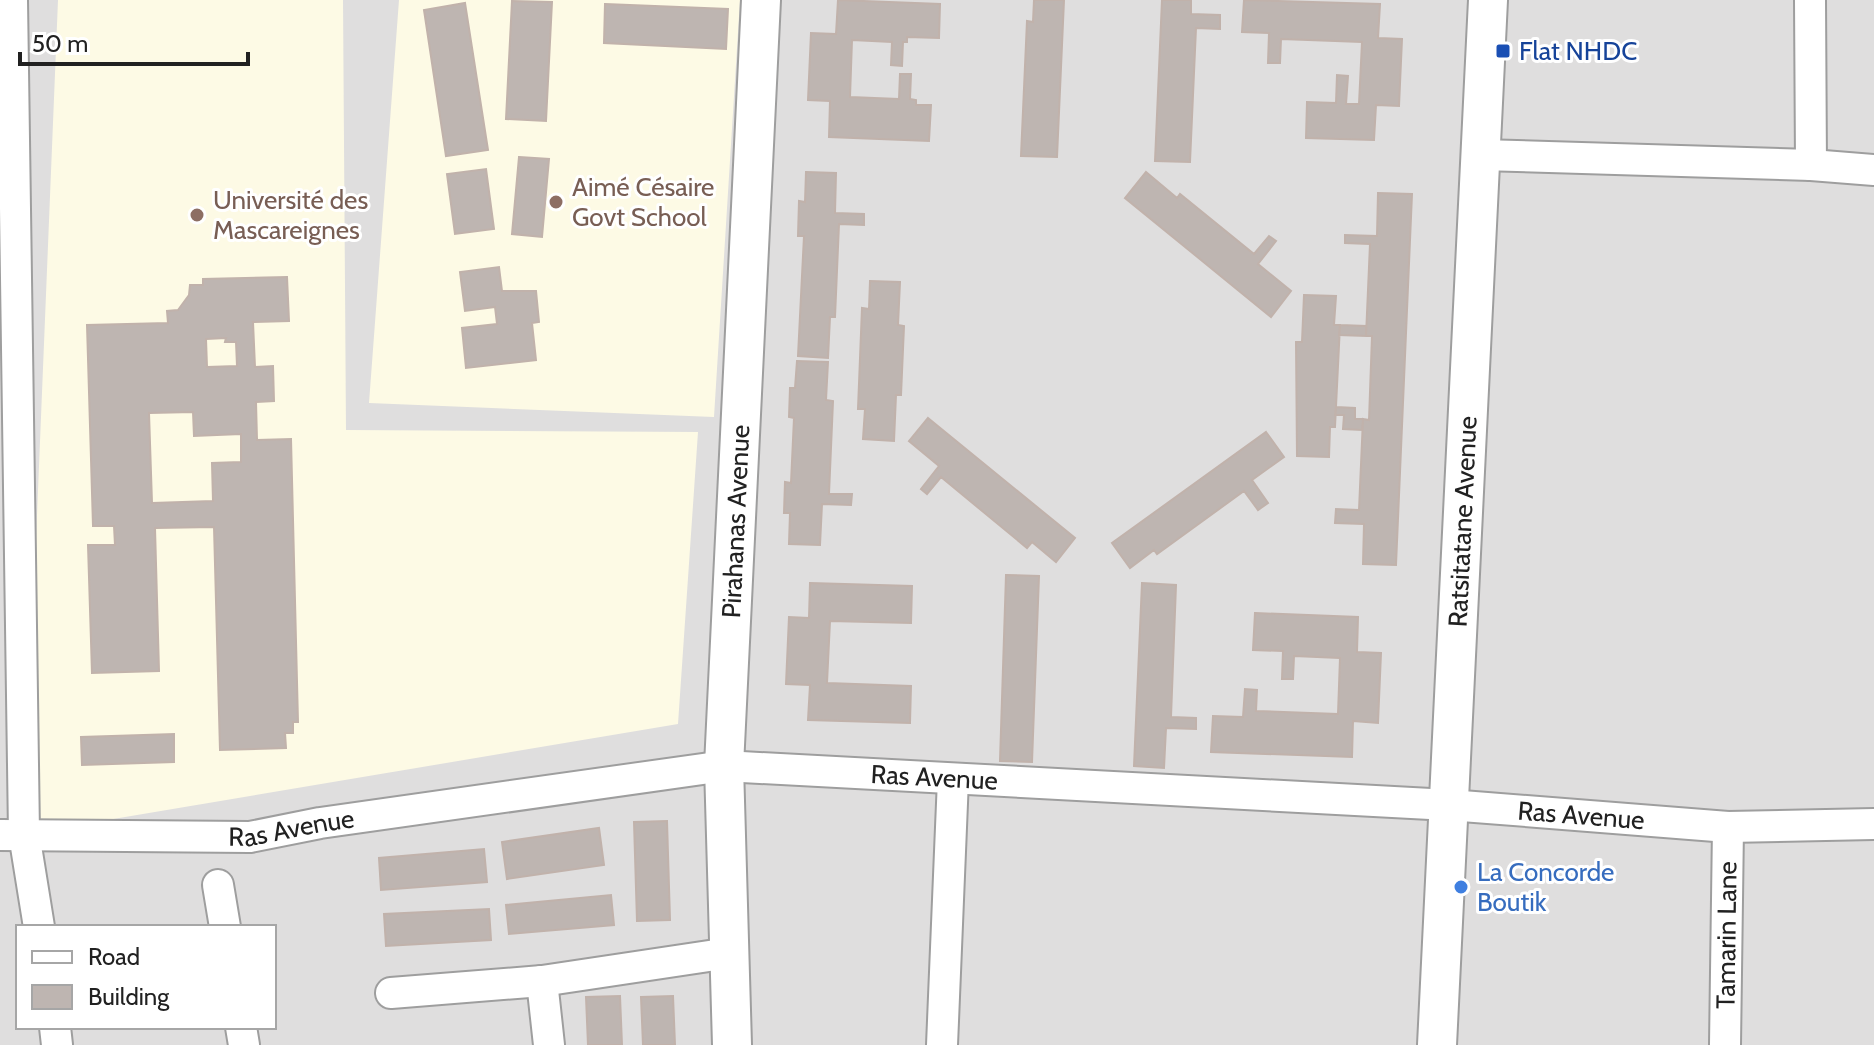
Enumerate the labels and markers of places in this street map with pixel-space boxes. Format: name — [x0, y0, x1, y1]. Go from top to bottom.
place label: Flat NHDC — [1519, 35, 1637, 67]
marker: Flat NHDC — [1494, 42, 1512, 60]
place label: Aimé Césaire Govt School — [572, 171, 714, 233]
place label: Université des Mascareignes — [213, 184, 368, 246]
marker: Aimé Césaire Govt School — [547, 193, 565, 211]
marker: Université des Mascareignes — [188, 206, 206, 224]
place label: La Concorde Boutik — [1477, 856, 1614, 918]
marker: La Concorde Boutik — [1452, 878, 1470, 896]

